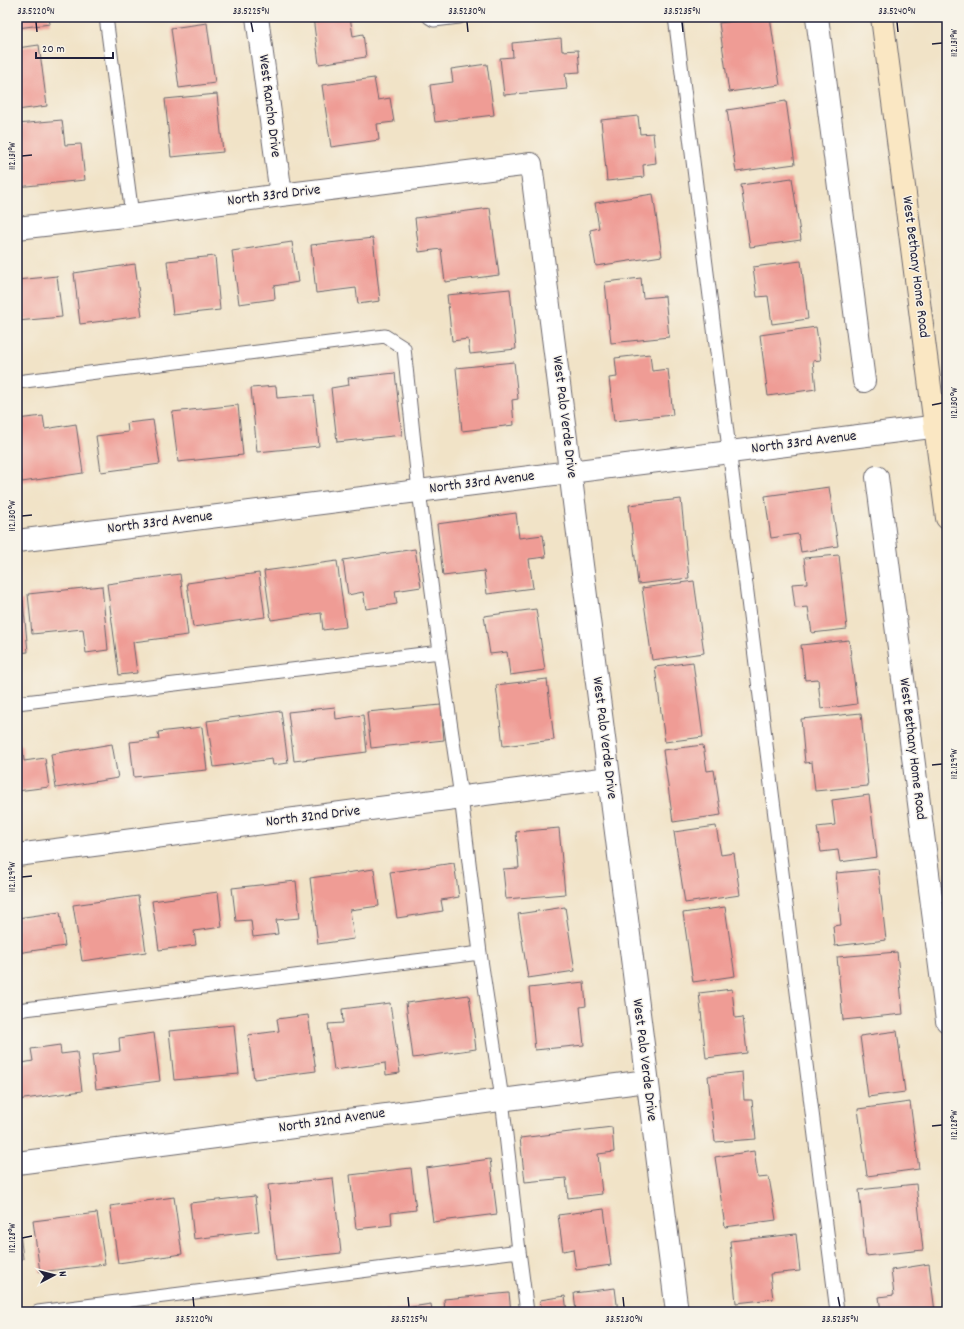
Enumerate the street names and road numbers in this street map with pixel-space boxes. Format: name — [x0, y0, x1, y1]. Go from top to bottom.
street label: West Rancho Drive — [252, 53, 286, 159]
street label: North 33rd Drive — [226, 179, 322, 213]
street label: West Bethany Home Road — [895, 195, 935, 339]
street label: West Palo Verde Drive — [546, 354, 582, 480]
street label: North 33rd Avenue — [750, 426, 858, 460]
street label: North 33rd Avenue — [428, 466, 536, 500]
street label: North 33rd Avenue — [106, 506, 214, 540]
street label: West Palo Verde Drive — [586, 675, 622, 801]
street label: West Bethany Home Road — [892, 677, 932, 821]
street label: North 32nd Drive — [265, 800, 362, 834]
street label: West Palo Verde Drive — [626, 997, 662, 1123]
street label: North 32nd Avenue — [277, 1103, 387, 1139]

